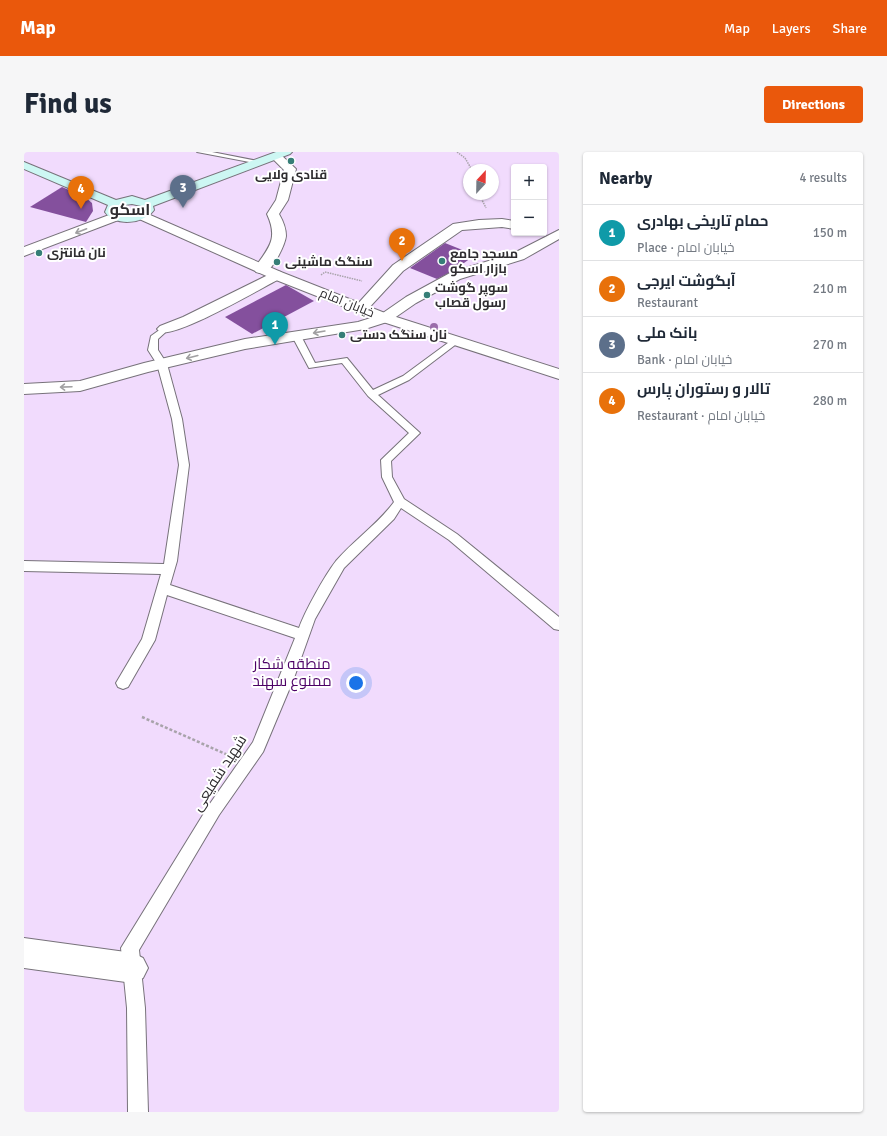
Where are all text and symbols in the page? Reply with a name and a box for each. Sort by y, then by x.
text: Map [20,16,56,40]
text: Map [724,20,750,37]
text: Layers [772,20,811,37]
text: Share [833,20,867,37]
button: Directions [764,86,863,123]
text: Find us [24,87,112,121]
marker: قنادی ولایی [286,156,296,166]
north arrow [463,164,499,200]
map controls [511,164,547,236]
button: + [511,164,547,200]
place label: قنادی ولایی [255,167,327,183]
text: Nearby [599,168,652,189]
text: 4 results [799,170,847,186]
pin: 3 [170,175,196,208]
pin: 4 [68,176,94,209]
district label: اسکو [110,200,150,220]
button: − [511,200,547,236]
text: حمام تاریخی بهادری [637,212,769,230]
text: 1 [608,225,616,241]
text: 150 m [813,225,847,241]
one-way arrow [75,228,87,236]
pin: 2 [389,228,415,261]
text: Place · خیابان امام [637,240,735,256]
place label: نان فانتزی [47,245,106,261]
place label: مسجد جامع بازار اسکو [450,246,518,277]
marker: نان فانتزی [34,248,44,258]
place label: سنگک ماشینی [285,254,373,270]
marker: مسجد جامع بازار اسکو [437,256,447,266]
marker: سنگک ماشینی [272,257,282,267]
text: آبگوشت ایرجی [637,272,736,290]
place label: سوپر گوشت رسول قصاب [435,280,508,311]
text: 2 [608,281,616,297]
text: 210 m [813,281,847,297]
street label: خیابان امام [317,285,377,322]
marker: سوپر گوشت رسول قصاب [422,290,432,300]
text: Restaurant [637,295,698,311]
pin: 1 [262,312,288,345]
text: بانک ملی [637,324,697,342]
place label: نان سنگک دستی [350,327,447,343]
one-way arrow [313,328,326,336]
marker: نان سنگک دستی [337,330,347,340]
text: 3 [608,337,616,353]
text: 270 m [813,337,847,353]
text: Bank · خیابان امام [637,352,732,368]
one-way arrow [186,353,199,361]
text: تالار و رستوران پارس [637,380,770,398]
one-way arrow [60,383,73,391]
text: 4 [608,393,616,409]
text: 280 m [813,393,847,409]
text: Restaurant · خیابان امام [637,408,765,424]
park label: منطقه شکار ممنوع سهند [252,655,332,692]
your location [346,673,366,693]
street label: شهید شفیعی [188,732,251,815]

